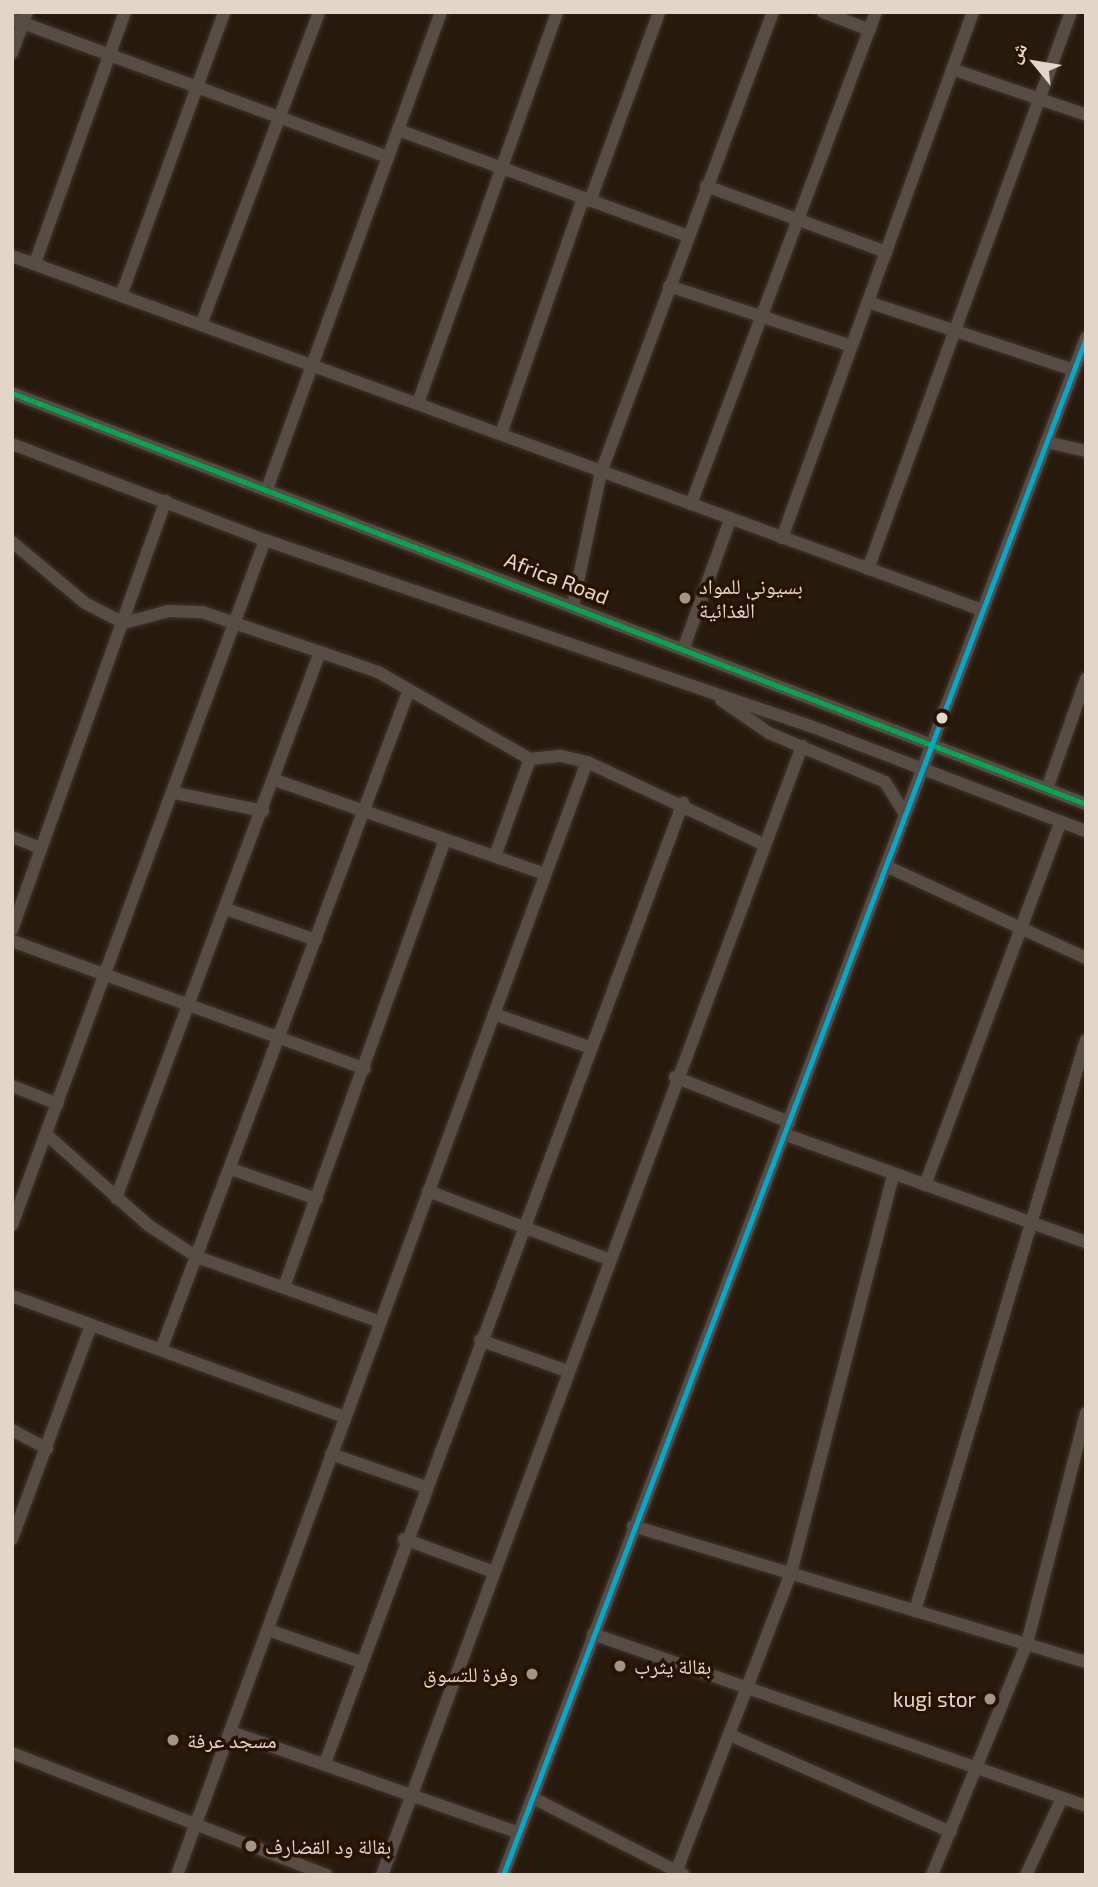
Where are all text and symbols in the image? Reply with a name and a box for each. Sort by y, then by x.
north arrow [1000,28,1070,98]
text: ش [1001,38,1031,67]
street label: Africa Road [501,547,613,609]
place label: بسيوني للمواد الغذائية [699,573,803,623]
marker: بسيوني للمواد الغذائية [677,590,693,606]
unlabelled marker [935,711,949,725]
place label: بقالة يثرب [634,1653,711,1679]
marker: بقالة يثرب [612,1658,628,1674]
place label: وفرة للتسوق [423,1661,518,1687]
marker: وفرة للتسوق [524,1666,540,1682]
place label: kugi stor [893,1686,976,1712]
marker: kugi stor [982,1691,998,1707]
place label: مسجد عرفة [187,1727,277,1753]
marker: مسجد عرفة [165,1732,181,1748]
place label: بقالة ود القضارف [265,1833,391,1859]
marker: بقالة ود القضارف [243,1838,259,1854]

